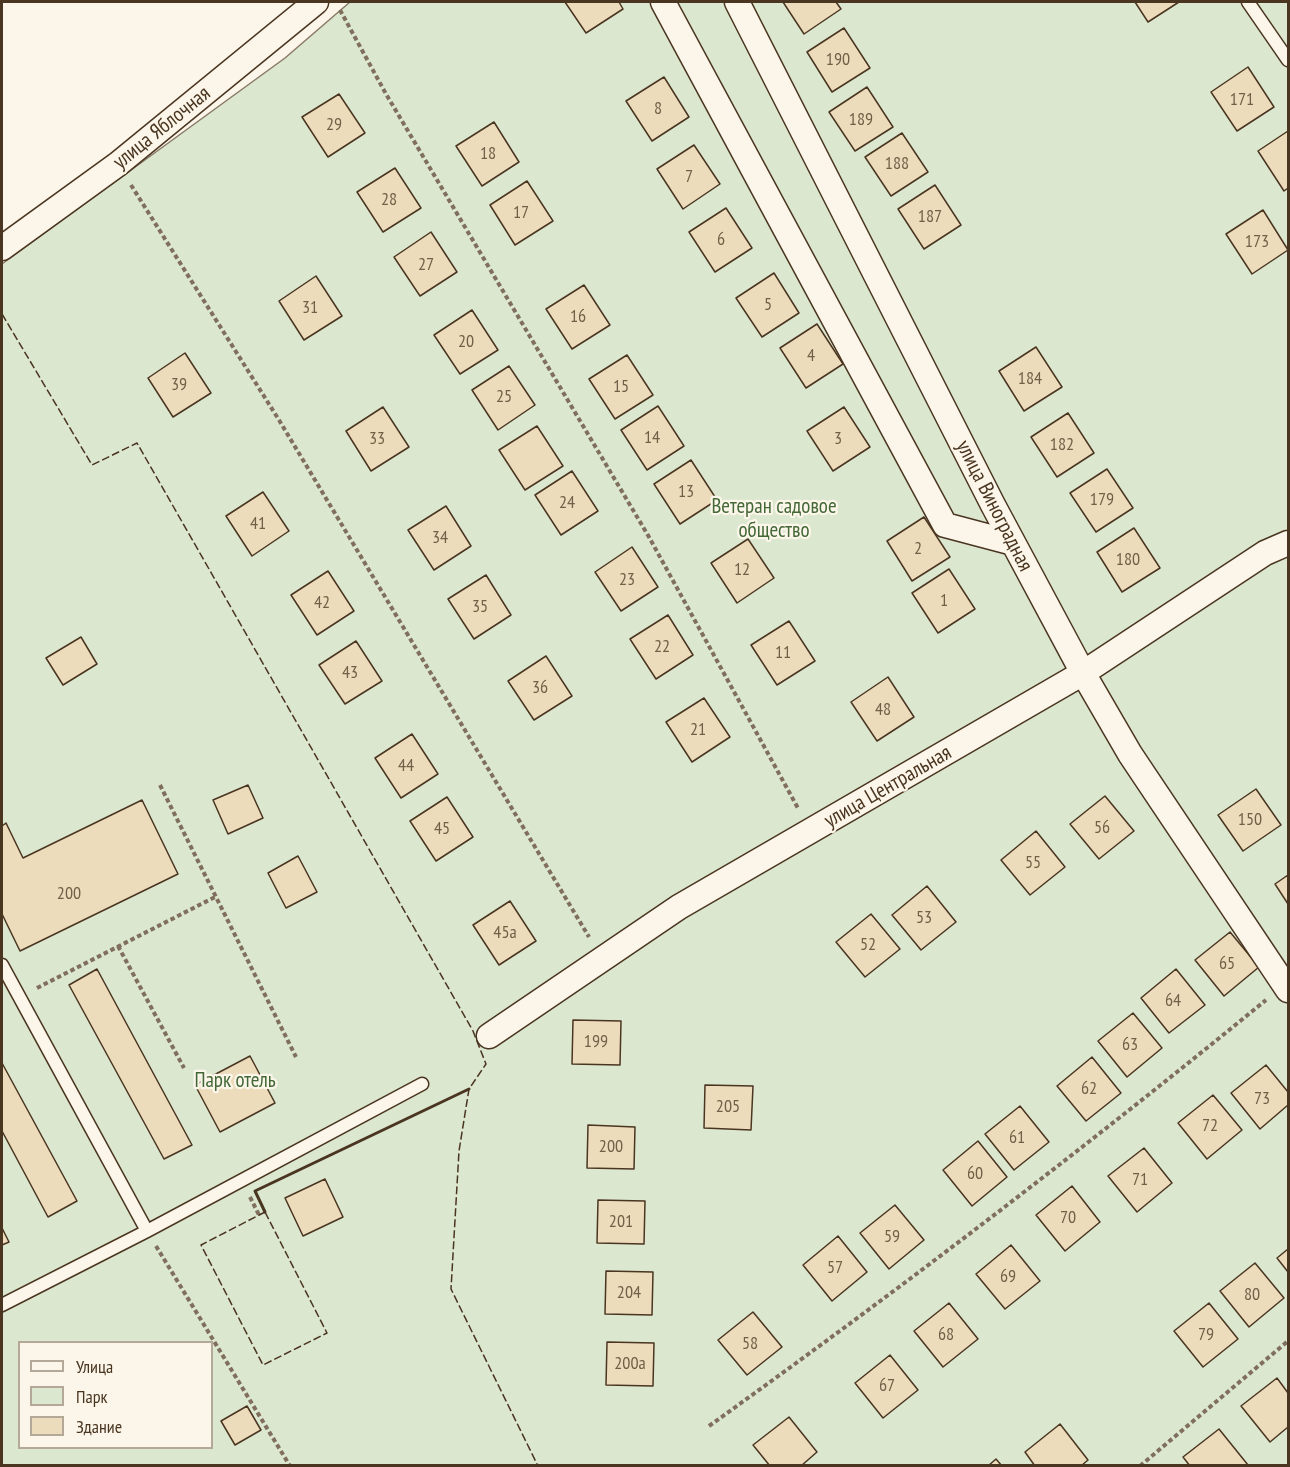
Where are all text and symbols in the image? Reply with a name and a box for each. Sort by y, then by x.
house number: 190 [826,49,850,71]
street label: улица Яблочная [108,81,216,175]
house number: 171 [1230,89,1254,111]
house number: 8 [654,98,662,120]
house number: 189 [849,109,873,131]
house number: 29 [326,114,342,136]
house number: 18 [480,143,496,165]
house number: 188 [885,153,909,175]
house number: 7 [685,166,693,188]
house number: 28 [381,189,397,211]
house number: 17 [513,202,529,224]
house number: 187 [918,206,942,228]
house number: 6 [717,229,725,251]
house number: 173 [1245,231,1269,253]
house number: 27 [418,254,434,276]
house number: 5 [764,294,772,316]
house number: 31 [302,297,318,319]
house number: 16 [570,306,586,328]
house number: 20 [458,331,474,353]
house number: 4 [807,345,815,367]
house number: 184 [1018,368,1042,390]
house number: 39 [171,374,187,396]
house number: 15 [613,376,629,398]
house number: 25 [496,386,512,408]
house number: 14 [644,427,660,449]
house number: 33 [369,428,385,450]
house number: 3 [834,428,842,450]
house number: 182 [1050,434,1074,456]
street label: улица Виноградная [950,436,1038,576]
house number: 13 [678,481,694,503]
house number: 179 [1090,489,1114,511]
house number: 24 [559,492,575,514]
park label: Ветеран садовое общество [711,494,837,544]
house number: 41 [250,513,266,535]
house number: 34 [432,527,448,549]
house number: 2 [914,538,922,560]
house number: 180 [1116,549,1140,571]
house number: 12 [734,559,750,581]
house number: 23 [619,569,635,591]
house number: 1 [940,590,948,612]
house number: 42 [314,592,330,614]
house number: 35 [472,596,488,618]
house number: 22 [654,636,670,658]
house number: 11 [775,642,791,664]
house number: 43 [342,662,358,684]
house number: 36 [532,677,548,699]
house number: 48 [875,699,891,721]
house number: 21 [690,719,706,741]
street label: улица Центральная [820,740,956,834]
house number: 44 [398,755,414,777]
house number: 150 [1238,809,1262,831]
house number: 56 [1094,817,1110,839]
house number: 45 [434,818,450,840]
house number: 55 [1025,852,1041,874]
house number: 200 [57,883,81,905]
house number: 53 [916,907,932,929]
house number: 45а [493,922,517,944]
house number: 52 [860,934,876,956]
house number: 65 [1219,953,1235,975]
house number: 64 [1165,990,1181,1012]
house number: 199 [584,1031,608,1053]
house number: 63 [1122,1034,1138,1056]
park label: Парк отель [194,1068,276,1094]
house number: 62 [1081,1078,1097,1100]
house number: 73 [1254,1088,1270,1110]
house number: 205 [716,1096,740,1118]
house number: 72 [1202,1115,1218,1137]
house number: 61 [1009,1127,1025,1149]
house number: 200 [599,1136,623,1158]
house number: 60 [967,1163,983,1185]
house number: 71 [1132,1169,1148,1191]
house number: 70 [1060,1207,1076,1229]
house number: 201 [609,1211,633,1233]
house number: 59 [884,1226,900,1248]
house number: 57 [827,1257,843,1279]
house number: 69 [1000,1266,1016,1288]
house number: 204 [617,1282,641,1304]
house number: 80 [1244,1284,1260,1306]
house number: 68 [938,1324,954,1346]
house number: 79 [1198,1324,1214,1346]
house number: 58 [742,1333,758,1355]
legend [18,1341,213,1449]
house number: 200а [614,1353,646,1375]
text: Улица [76,1355,113,1378]
house number: 67 [879,1375,895,1397]
text: Парк [76,1385,107,1408]
text: Здание [76,1415,122,1438]

